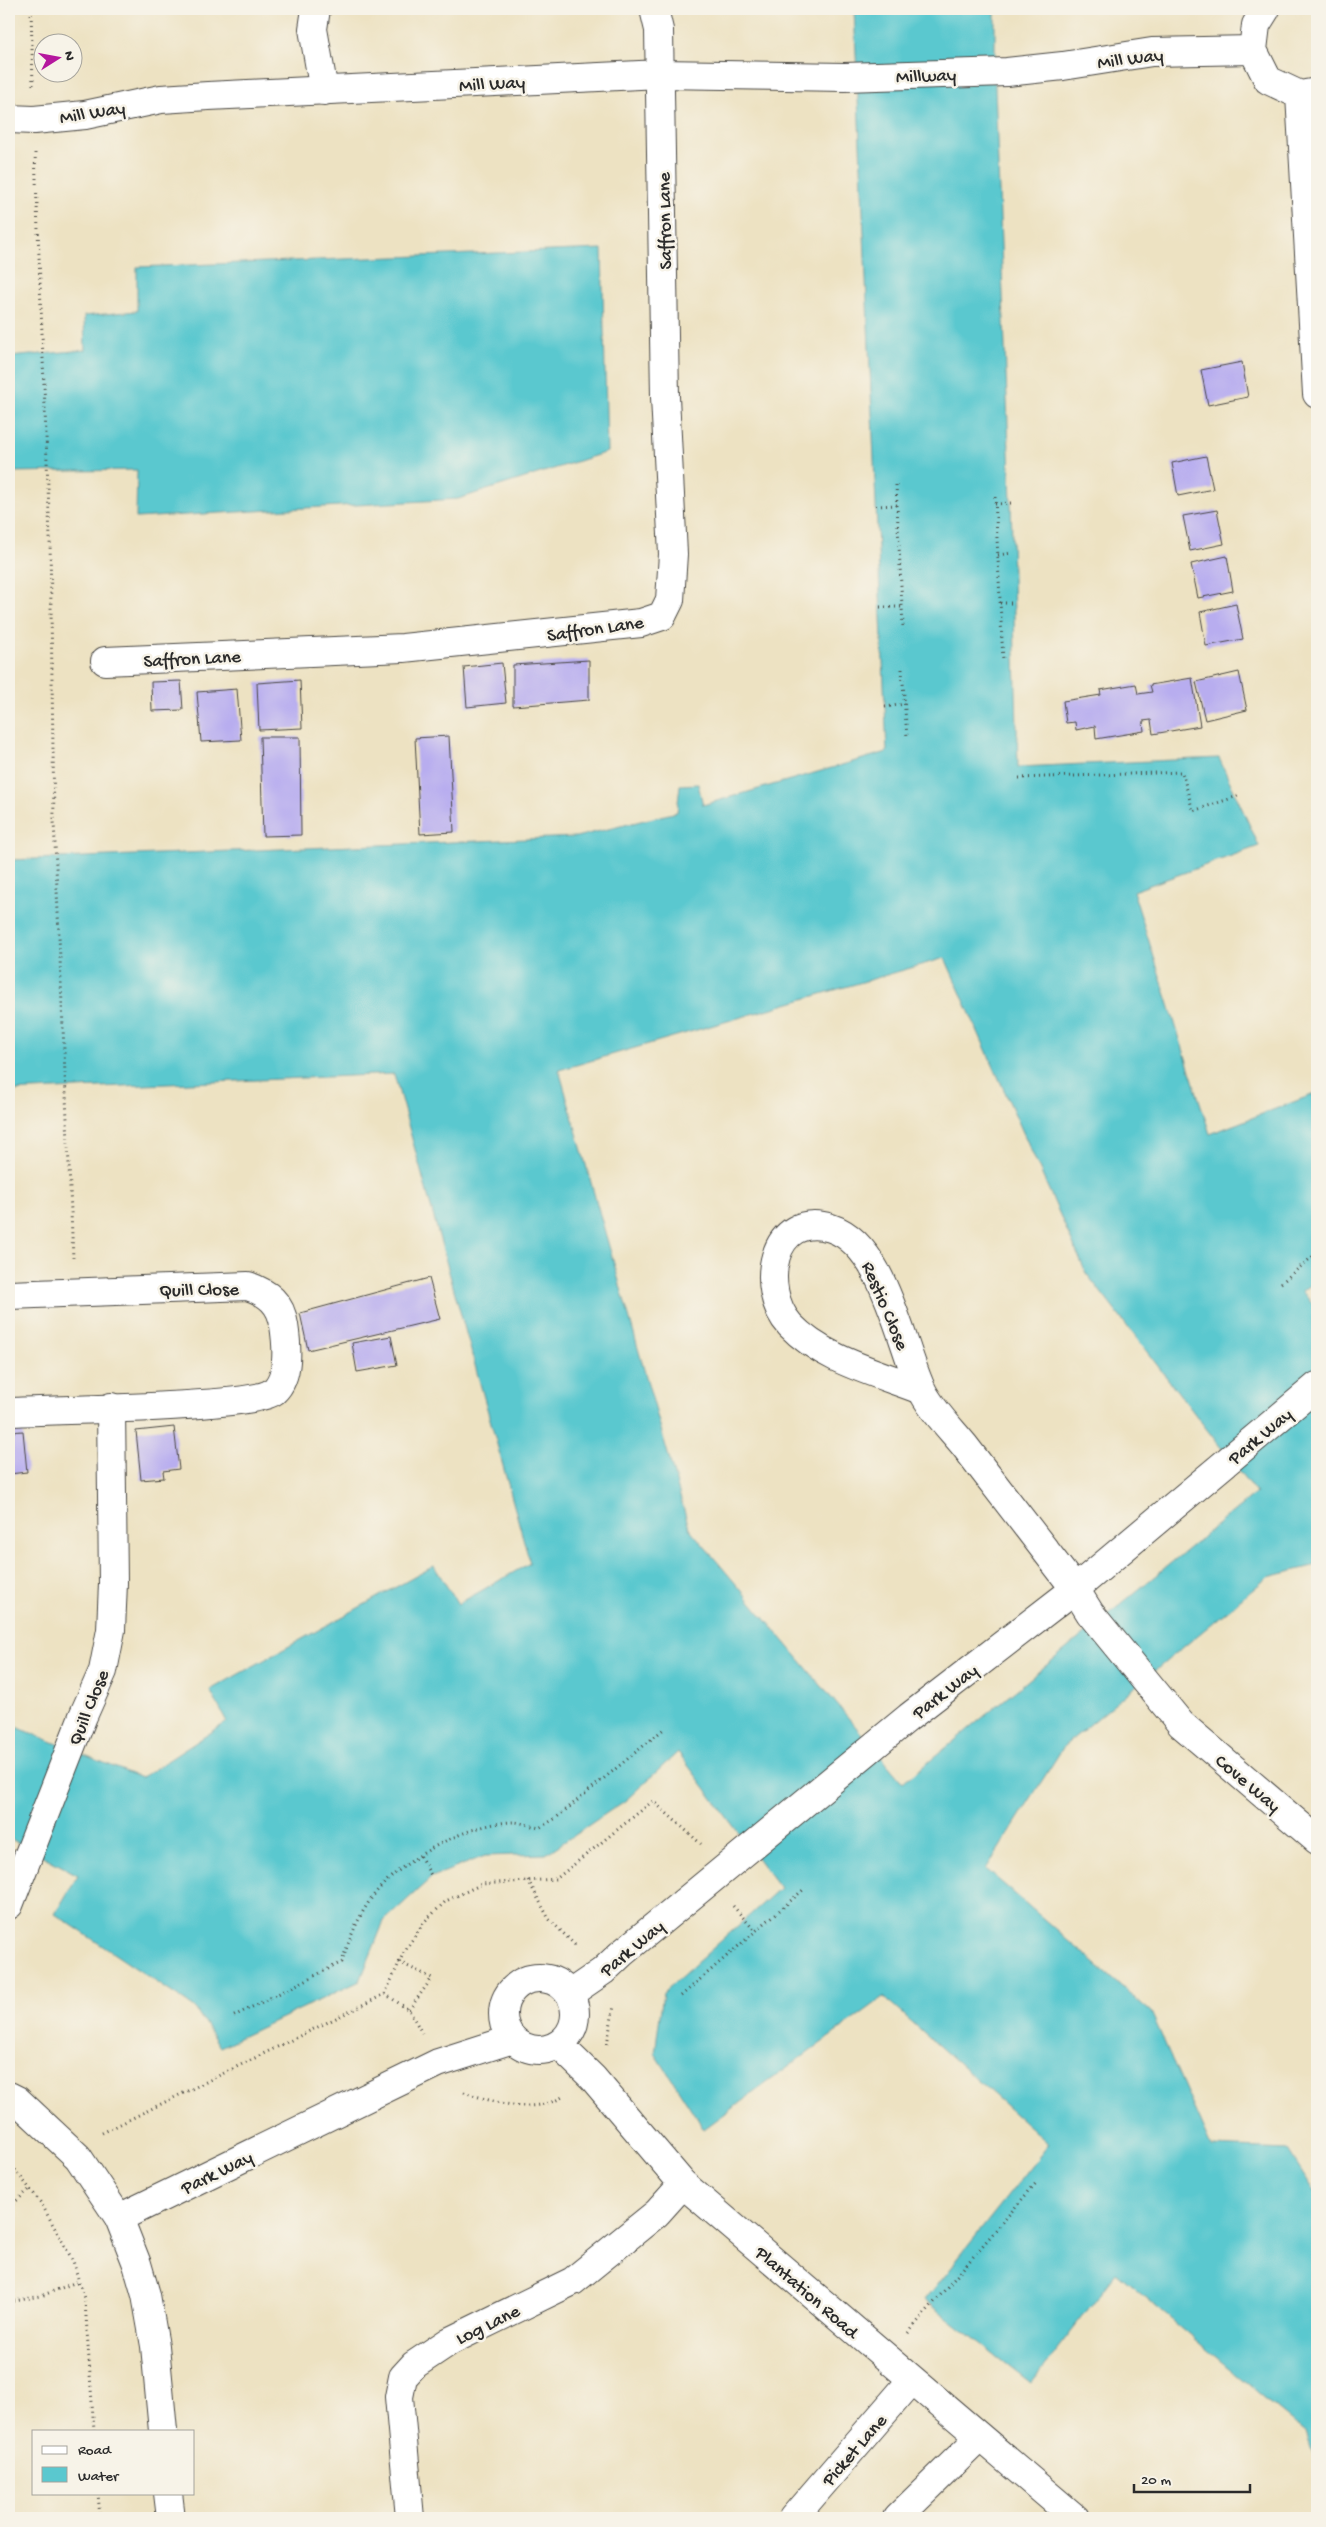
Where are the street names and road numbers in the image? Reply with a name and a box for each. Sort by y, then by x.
street label: Mill Way [1096,45,1165,76]
street label: Millway [896,65,957,90]
street label: Mill Way [459,72,526,99]
street label: Mill Way [58,98,128,131]
street label: Saffron Lane [654,172,679,270]
street label: Saffron Lane [546,612,646,649]
street label: Saffron Lane [143,646,242,675]
street label: Restio Close [855,1259,913,1354]
street label: Quill Close [159,1279,239,1304]
street label: Park Way [1224,1404,1299,1472]
street label: Park Way [908,1660,984,1726]
street label: Quill Close [65,1667,116,1750]
street label: Cove Way [1209,1751,1285,1819]
street label: Park Way [596,1916,671,1984]
street label: Park Way [177,2147,258,2202]
street label: Plantation Road [749,2242,863,2346]
street label: Log Lane [453,2301,525,2351]
street label: Picket Lane [817,2410,893,2493]

